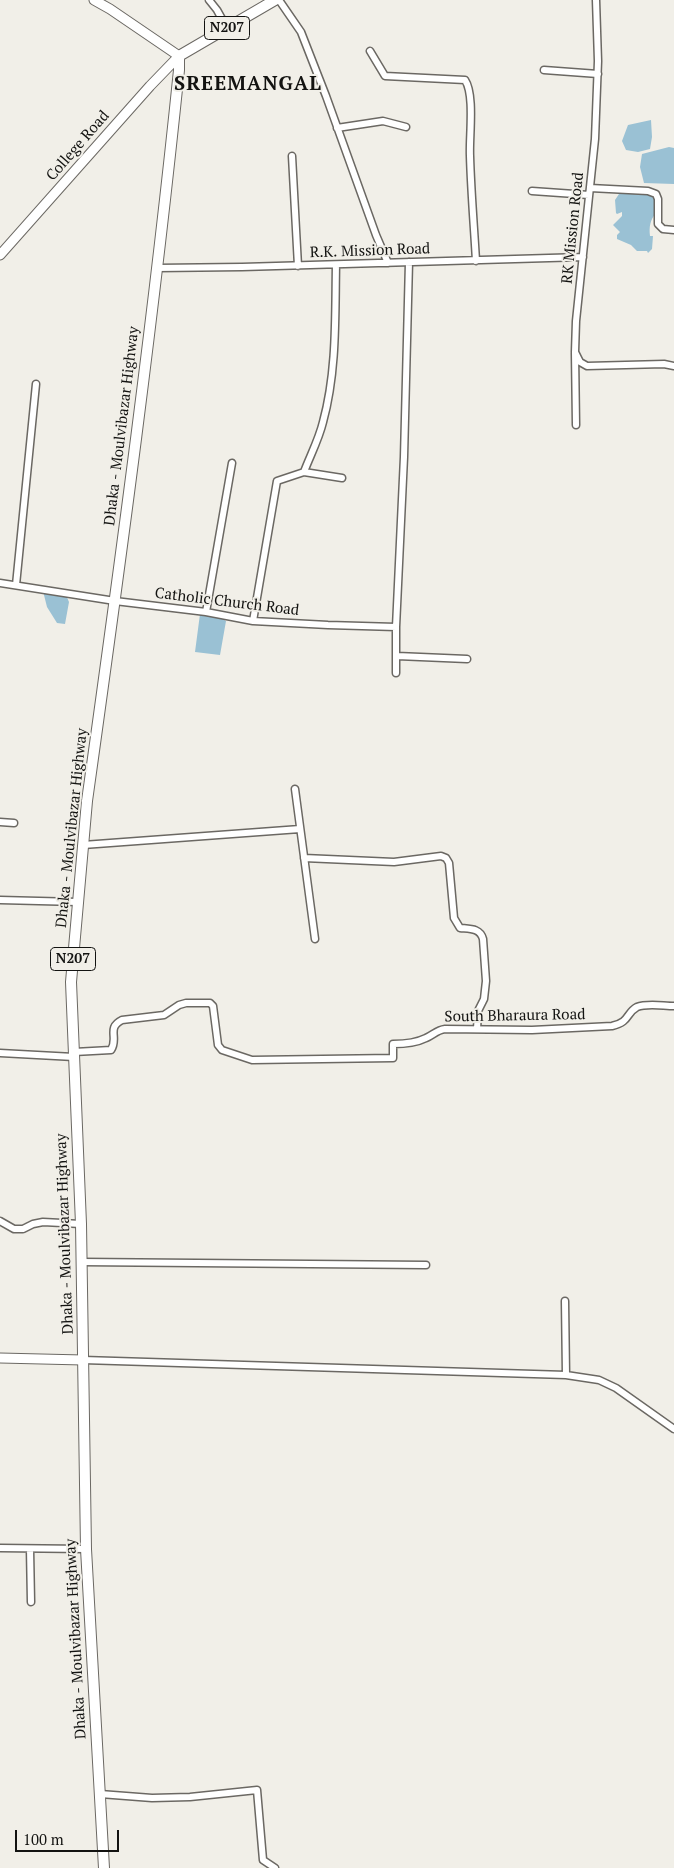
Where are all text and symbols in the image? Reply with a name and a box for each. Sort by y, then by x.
road number: N207 [204,16,250,40]
district label: SREEMANGAL [173,72,323,96]
street label: College Road [43,107,113,185]
street label: RK Mission Road [558,171,588,285]
street label: R.K. Mission Road [309,240,431,262]
street label: Dhaka - Moulvibazar Highway [101,325,143,527]
street label: Catholic Church Road [154,584,300,620]
street label: Dhaka - Moulvibazar Highway [53,727,91,929]
road number: N207 [50,948,96,971]
street label: South Bharaura Road [444,1006,586,1026]
street label: Dhaka - Moulvibazar Highway [53,1133,77,1335]
street label: Dhaka - Moulvibazar Highway [62,1538,90,1740]
scale bar [18,1820,121,1852]
text: 100 m [23,1829,64,1849]

